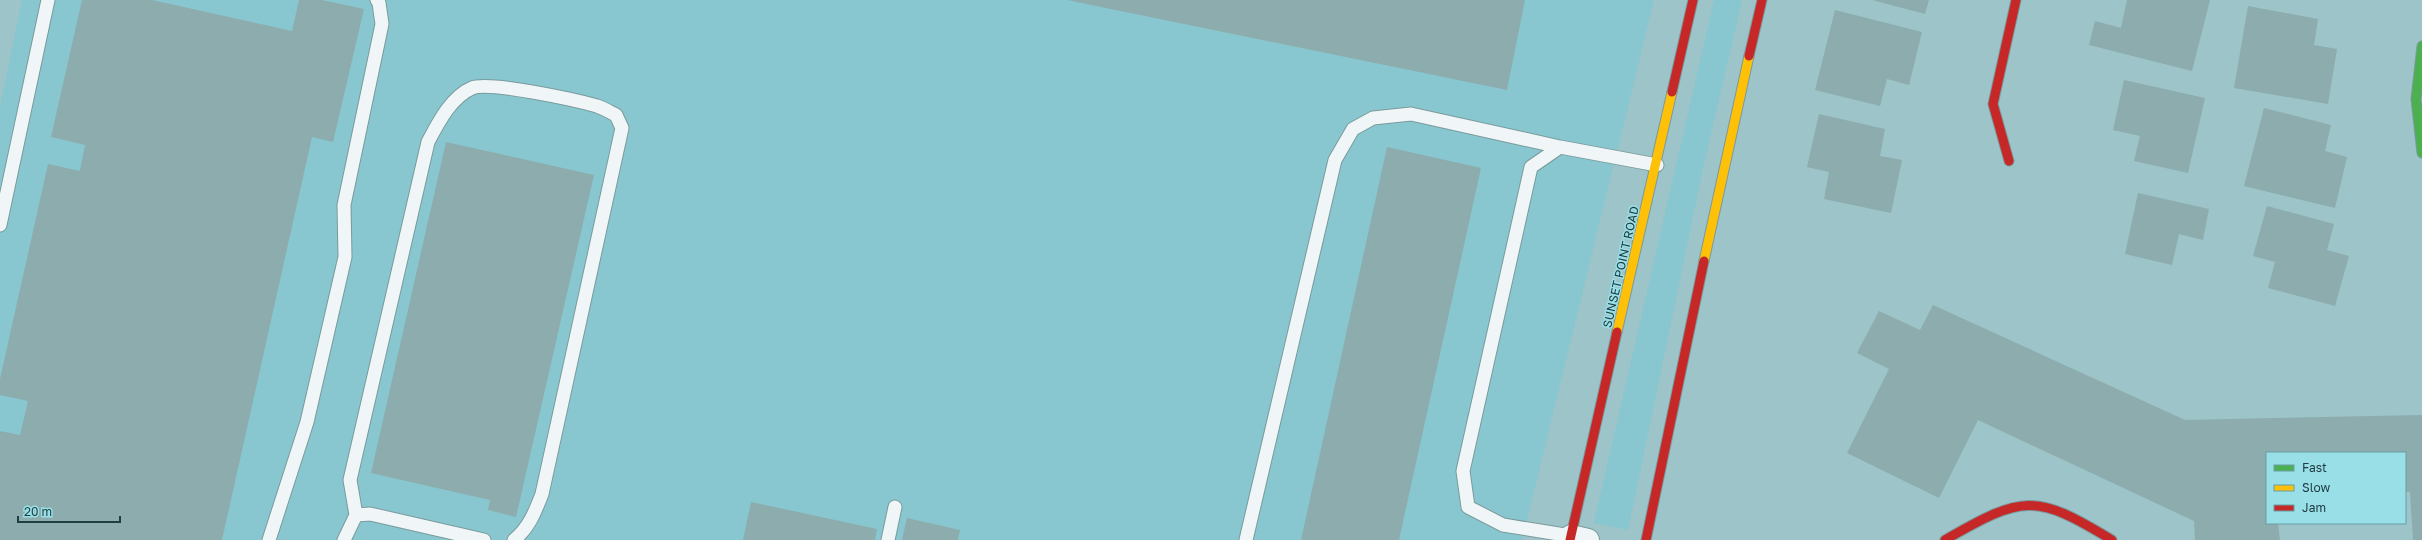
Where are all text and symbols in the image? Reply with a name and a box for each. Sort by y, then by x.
street label: SUNSET POINT ROAD [1599,205,1642,329]
legend [2266,452,2406,524]
text: Fast [2302,460,2327,475]
text: Slow [2302,480,2330,495]
scale bar [18,498,120,524]
text: Jam [2302,500,2326,515]
text: 20 m [24,504,52,519]

